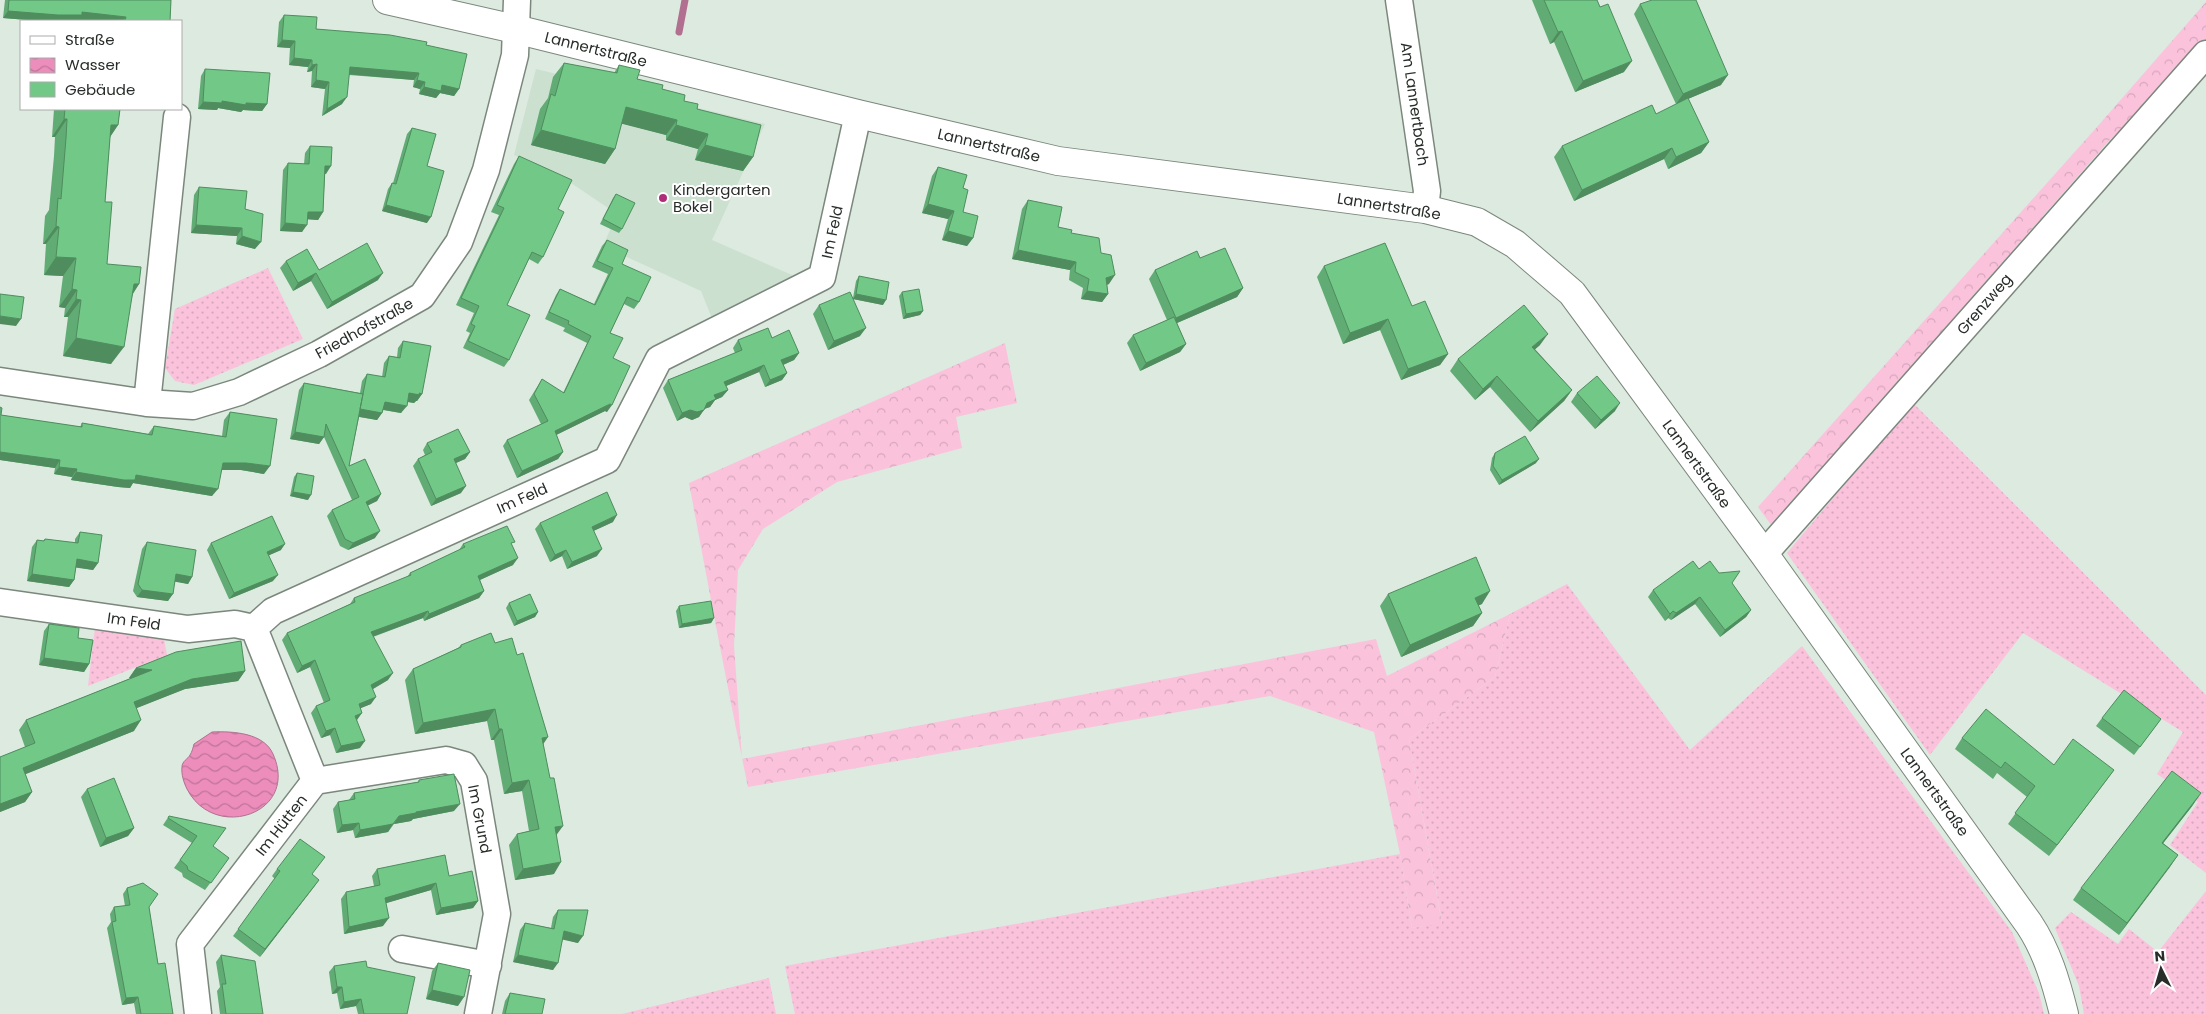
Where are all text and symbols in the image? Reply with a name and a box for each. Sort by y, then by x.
legend [20,20,182,110]
street label: Lannertstraße [543,26,649,72]
text: Straße [65,29,115,50]
street label: Am Lannertbach [1396,41,1434,167]
text: Wasser [65,54,121,75]
text: Gebäude [65,79,135,100]
street label: Lannertstraße [936,123,1042,167]
place label: Kindergarten Bokel [673,179,771,217]
street label: Lannertstraße [1336,187,1442,225]
marker: Kindergarten Bokel [657,192,669,204]
street label: Im Feld [816,203,848,261]
street label: Grenzweg [1952,269,2016,339]
street label: Friedhofstraße [311,292,417,364]
street label: Lannertstraße [1658,415,1736,513]
street label: Im Feld [493,477,551,519]
street label: Im Feld [106,607,162,635]
street label: Lannertstraße [1896,743,1974,841]
street label: Im Grund [463,783,497,855]
street label: Im Hütten [250,790,312,860]
north arrow [2136,944,2186,994]
text: N [2154,946,2166,966]

